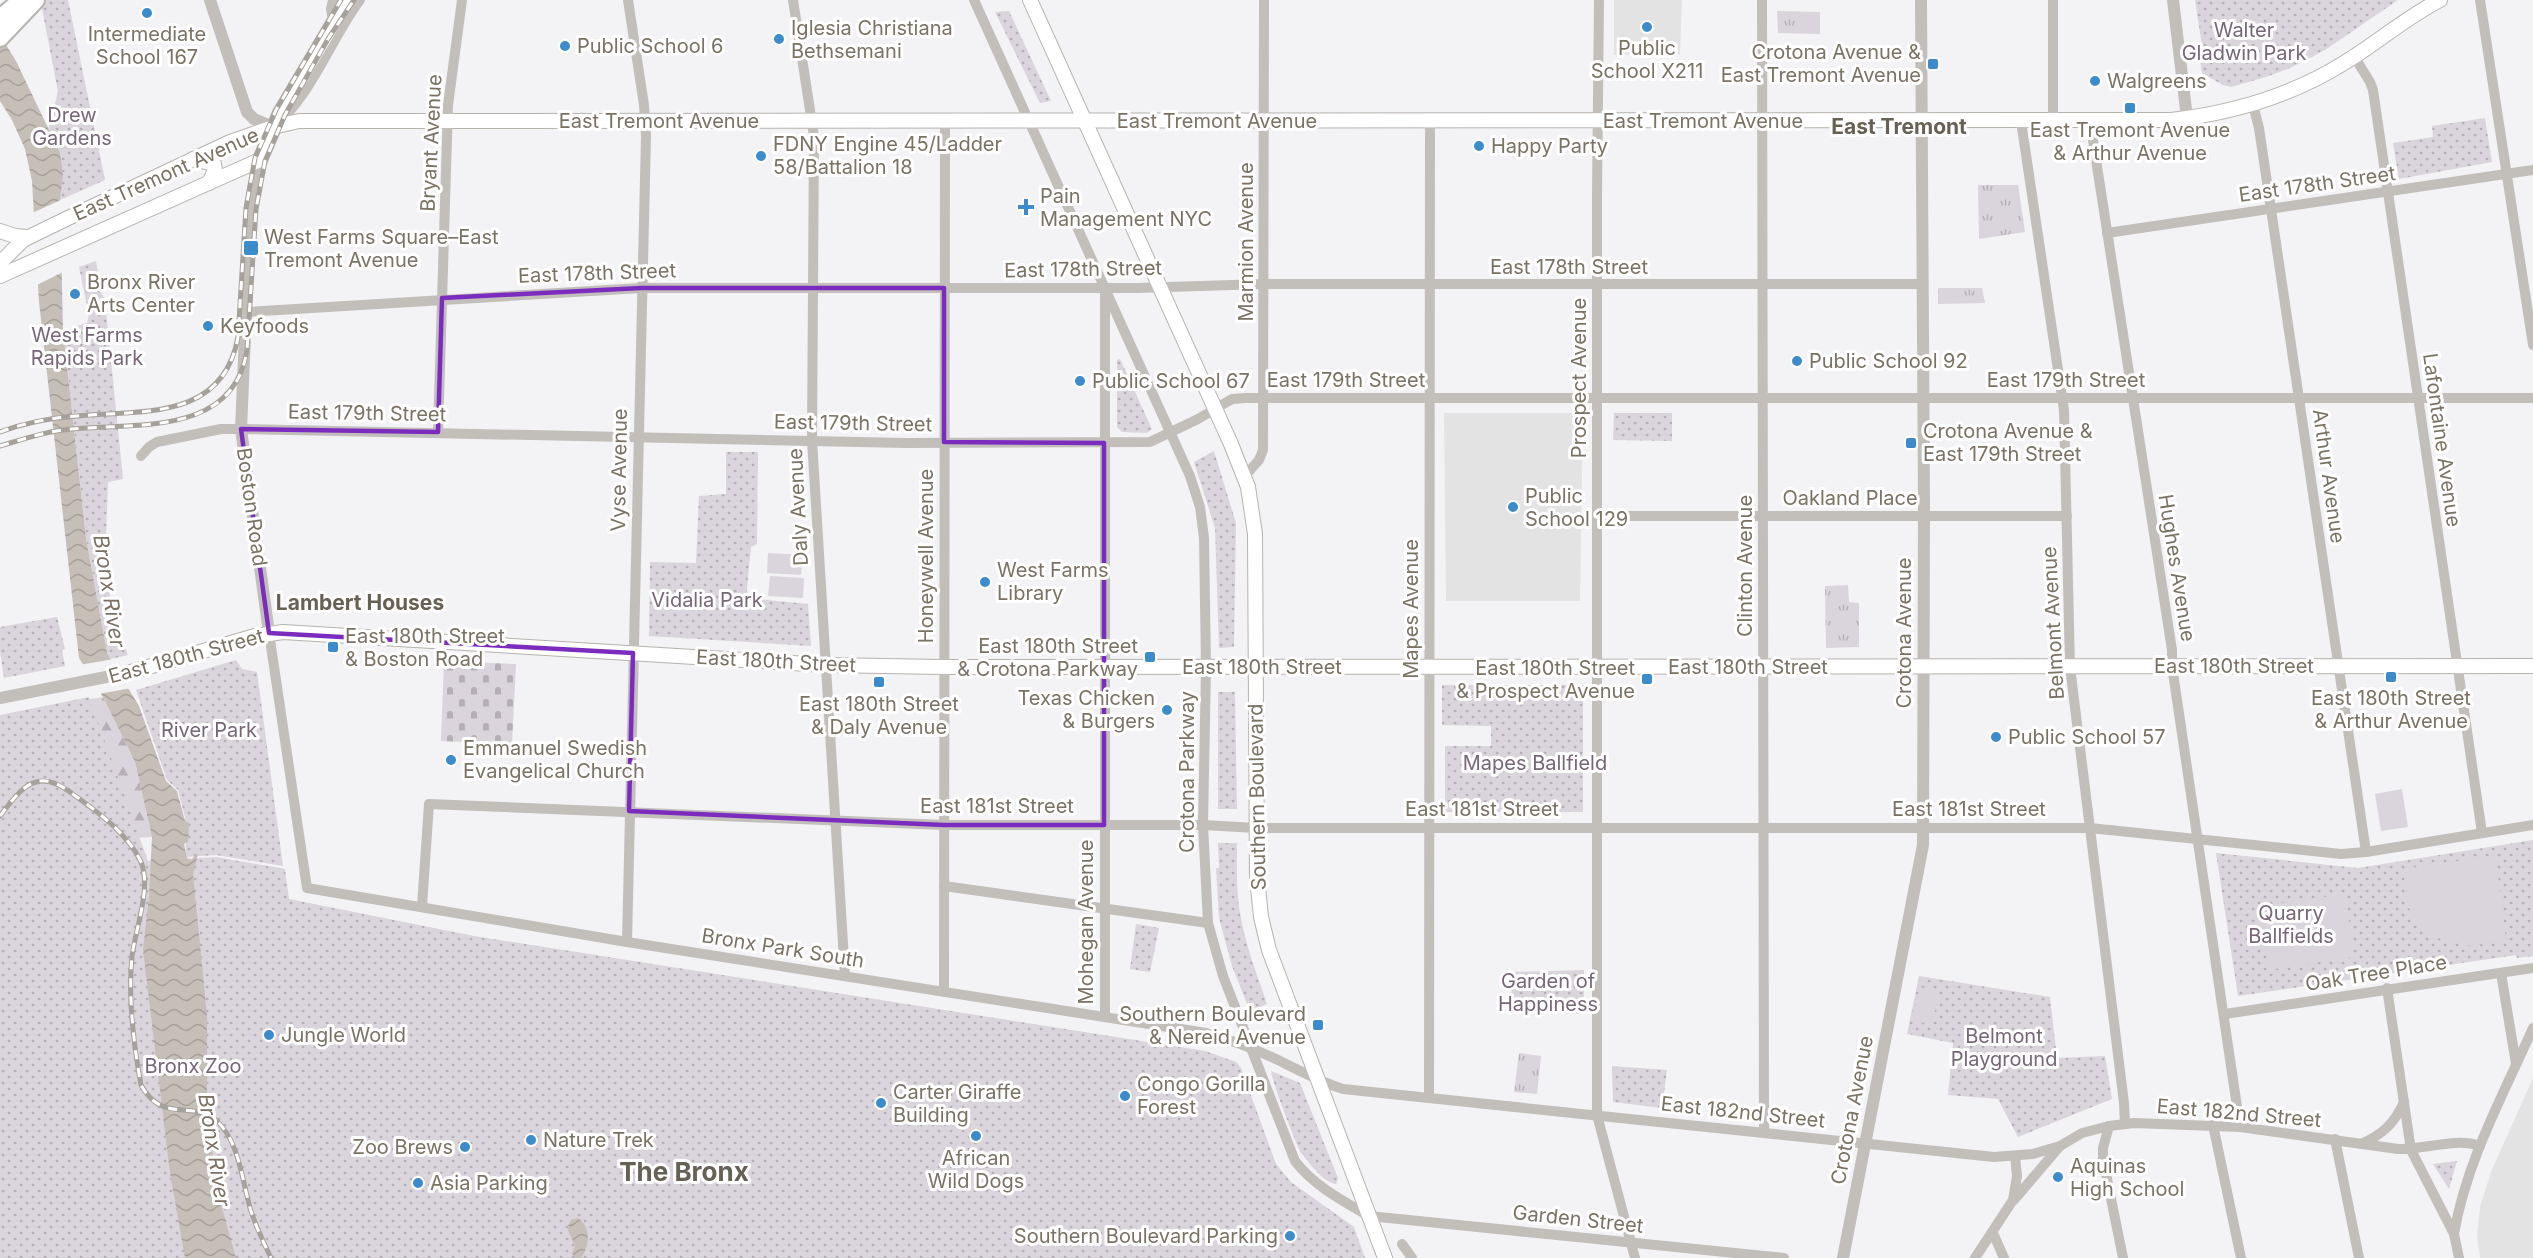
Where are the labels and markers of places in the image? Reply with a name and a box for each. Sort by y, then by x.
marker: Intermediate School 167 [140,6,154,20]
place label: Iglesia Christiana Bethsemani [791,16,953,63]
marker: Public School X211 [1640,20,1654,34]
place label: Intermediate School 167 [88,22,206,69]
marker: Iglesia Christiana Bethsemani [772,32,786,46]
place label: Public School 6 [577,34,724,58]
place label: Public School X211 [1591,36,1703,83]
marker: Public School 6 [558,39,572,53]
place label: Crotona Avenue & East Tremont Avenue [1721,40,1921,87]
marker: Crotona Avenue & East Tremont Avenue [1926,57,1940,71]
place label: Walgreens [2107,69,2207,93]
marker: Walgreens [2088,74,2102,88]
marker: East Tremont Avenue & Arthur Avenue [2123,101,2137,115]
place label: East Tremont Avenue & Arthur Avenue [2030,118,2230,165]
place label: FDNY Engine 45/Ladder 58/Battalion 18 [773,132,1003,179]
place label: Happy Party [1491,134,1608,158]
marker: Happy Party [1472,139,1486,153]
marker: FDNY Engine 45/Ladder 58/Battalion 18 [754,149,768,163]
place label: Pain Management NYC [1040,184,1212,231]
marker: Pain Management NYC [1017,198,1035,216]
place label: West Farms Square–East Tremont Avenue [264,225,499,272]
marker: West Farms Square–East Tremont Avenue [242,239,260,257]
place label: Bronx River Arts Center [87,270,196,317]
marker: Bronx River Arts Center [68,287,82,301]
place label: Keyfoods [220,314,309,338]
marker: Keyfoods [201,319,215,333]
place label: Public School 92 [1809,349,1968,373]
marker: Public School 92 [1790,354,1804,368]
place label: Public School 67 [1092,369,1250,393]
marker: Public School 67 [1073,374,1087,388]
place label: Crotona Avenue & East 179th Street [1923,419,2093,466]
marker: Crotona Avenue & East 179th Street [1904,436,1918,450]
place label: Public School 129 [1525,484,1628,531]
marker: Public School 129 [1506,500,1520,514]
place label: West Farms Library [997,558,1109,605]
marker: West Farms Library [978,575,992,589]
place label: East 180th Street & Boston Road [345,624,505,671]
place label: East 180th Street & Crotona Parkway [957,634,1138,681]
marker: East 180th Street & Boston Road [326,640,340,654]
marker: East 180th Street & Crotona Parkway [1143,650,1157,664]
place label: East 180th Street & Prospect Avenue [1456,656,1635,703]
marker: East 180th Street & Arthur Avenue [2384,670,2398,684]
marker: East 180th Street & Prospect Avenue [1640,672,1654,686]
marker: East 180th Street & Daly Avenue [872,675,886,689]
place label: Texas Chicken & Burgers [1017,686,1155,733]
place label: East 180th Street & Arthur Avenue [2311,686,2471,733]
place label: East 180th Street & Daly Avenue [799,692,959,739]
marker: Texas Chicken & Burgers [1160,703,1174,717]
place label: Public School 57 [2008,725,2166,749]
marker: Public School 57 [1989,730,2003,744]
place label: Emmanuel Swedish Evangelical Church [463,736,647,783]
marker: Emmanuel Swedish Evangelical Church [444,753,458,767]
place label: Southern Boulevard & Nereid Avenue [1119,1002,1306,1049]
marker: Southern Boulevard & Nereid Avenue [1311,1018,1325,1032]
place label: Jungle World [281,1023,406,1047]
marker: Jungle World [262,1028,276,1042]
place label: Congo Gorilla Forest [1137,1072,1266,1119]
place label: Carter Giraffe Building [893,1080,1021,1127]
marker: Congo Gorilla Forest [1118,1089,1132,1103]
marker: Carter Giraffe Building [874,1096,888,1110]
place label: Nature Trek [543,1128,654,1152]
marker: African Wild Dogs [969,1129,983,1143]
marker: Nature Trek [524,1133,538,1147]
place label: Zoo Brews [352,1135,453,1159]
marker: Zoo Brews [458,1140,472,1154]
place label: African Wild Dogs [928,1146,1024,1193]
place label: Aquinas High School [2070,1154,2184,1201]
marker: Aquinas High School [2051,1170,2065,1184]
place label: Asia Parking [430,1171,548,1195]
marker: Asia Parking [411,1176,425,1190]
place label: Southern Boulevard Parking [1014,1224,1278,1248]
marker: Southern Boulevard Parking [1283,1229,1297,1243]

